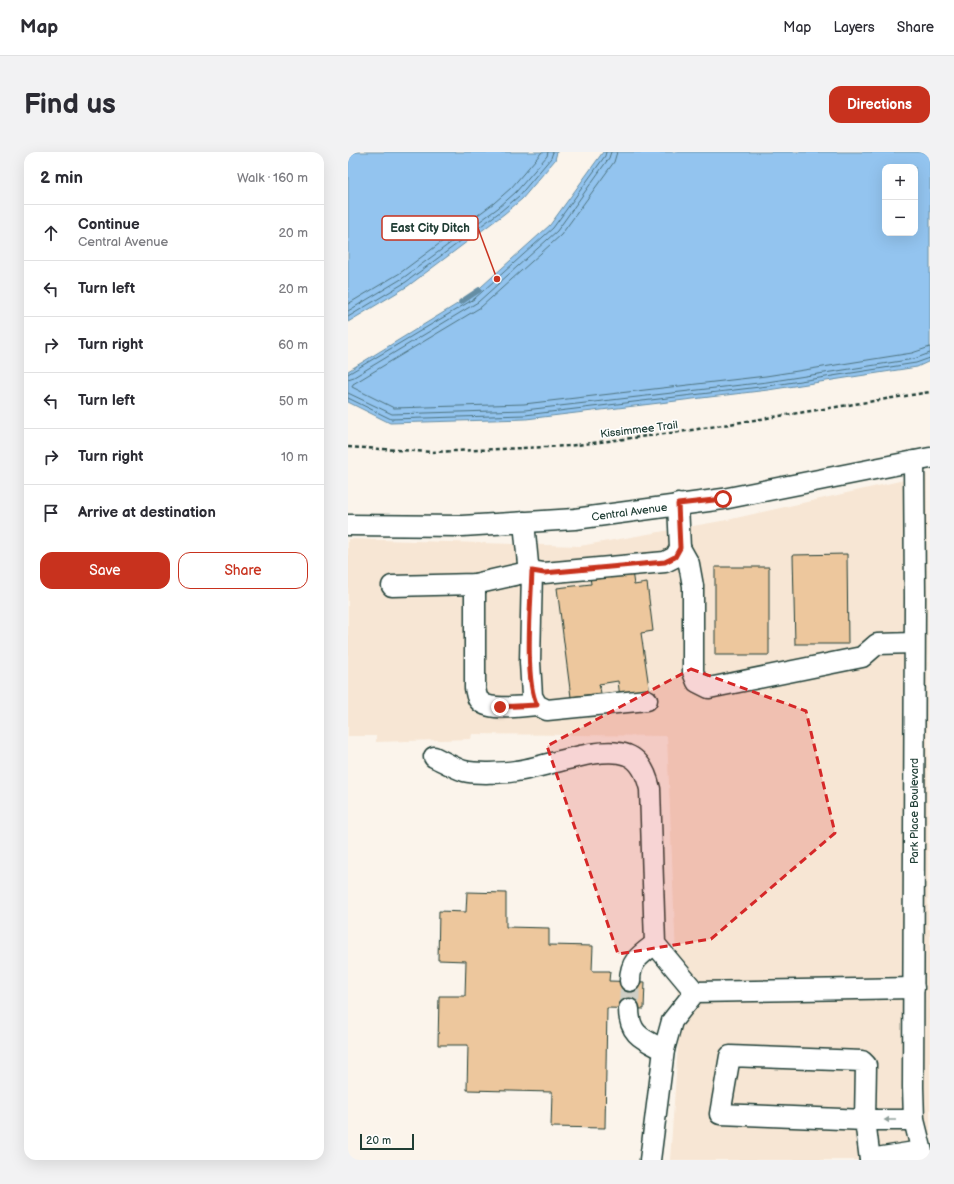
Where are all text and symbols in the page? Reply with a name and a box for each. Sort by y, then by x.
text: Map [20,16,58,39]
text: Map [783,19,811,36]
text: Layers [833,19,875,36]
text: Share [897,19,934,36]
button: Directions [829,86,930,123]
text: Find us [24,88,116,121]
map controls [882,164,918,236]
button: + [882,164,918,200]
text: 2 min [40,168,83,188]
text: Walk · 160 m [237,170,308,186]
button: − [882,200,918,236]
text: Continue [78,215,140,234]
callout: East City Ditch [382,216,478,240]
text: East City Ditch [390,221,470,236]
icon: ahead [40,222,62,244]
text: 20 m [278,225,308,241]
text: Central Avenue [78,234,168,250]
icon: left [40,278,62,300]
text: Turn left [78,279,135,298]
text: 20 m [278,281,308,297]
icon: right [40,334,62,356]
text: Turn right [78,335,143,354]
text: 60 m [278,337,308,353]
icon: left [40,390,62,412]
text: Turn left [78,391,135,410]
text: 50 m [279,393,308,409]
street label: Kissimmee Trail [600,418,679,441]
icon: right [40,446,62,468]
text: Turn right [78,447,143,466]
text: 10 m [281,449,308,465]
route start [714,490,732,508]
street label: Central Avenue [591,501,669,524]
icon: arrive [40,502,62,524]
text: Arrive at destination [78,503,216,522]
button: Save [40,552,170,589]
button: Share [178,552,308,589]
route end [491,698,509,716]
street label: Park Place Boulevard [908,758,921,864]
one-way arrow [883,1117,896,1123]
scale bar [360,1132,414,1151]
text: 20 m [366,1134,391,1147]

